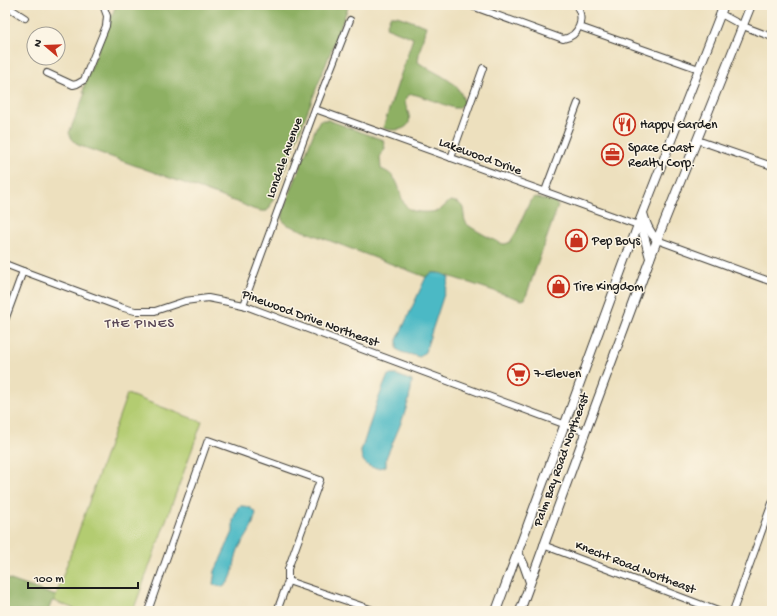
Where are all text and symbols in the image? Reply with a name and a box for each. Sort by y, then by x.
north arrow [26,26,66,66]
text: N [32,38,45,49]
restaurant icon: Happy Garden [611,112,637,138]
street label: Londale Avenue [264,116,307,200]
place label: Happy Garden [640,118,718,133]
street label: Lakewood Drive [437,135,524,179]
place label: Space Coast Realty Corp. [628,141,695,171]
office icon: Space Coast Realty Corp. [600,142,626,168]
shop icon: Pep Boys [564,228,590,254]
place label: Pep Boys [591,234,641,249]
shop icon: Tire Kingdom [546,274,572,300]
place label: Tire Kingdom [573,280,643,295]
street label: Pinewood Drive Northeast [239,287,382,351]
district label: THE PINES [104,316,175,333]
supermarket icon: 7-Eleven [506,361,532,387]
place label: 7-Eleven [533,367,582,382]
street label: Palm Bay Road Northeast [531,390,594,530]
street label: Knecht Road Northeast [573,538,699,598]
scale bar [28,564,138,590]
text: 100 m [33,573,64,587]

